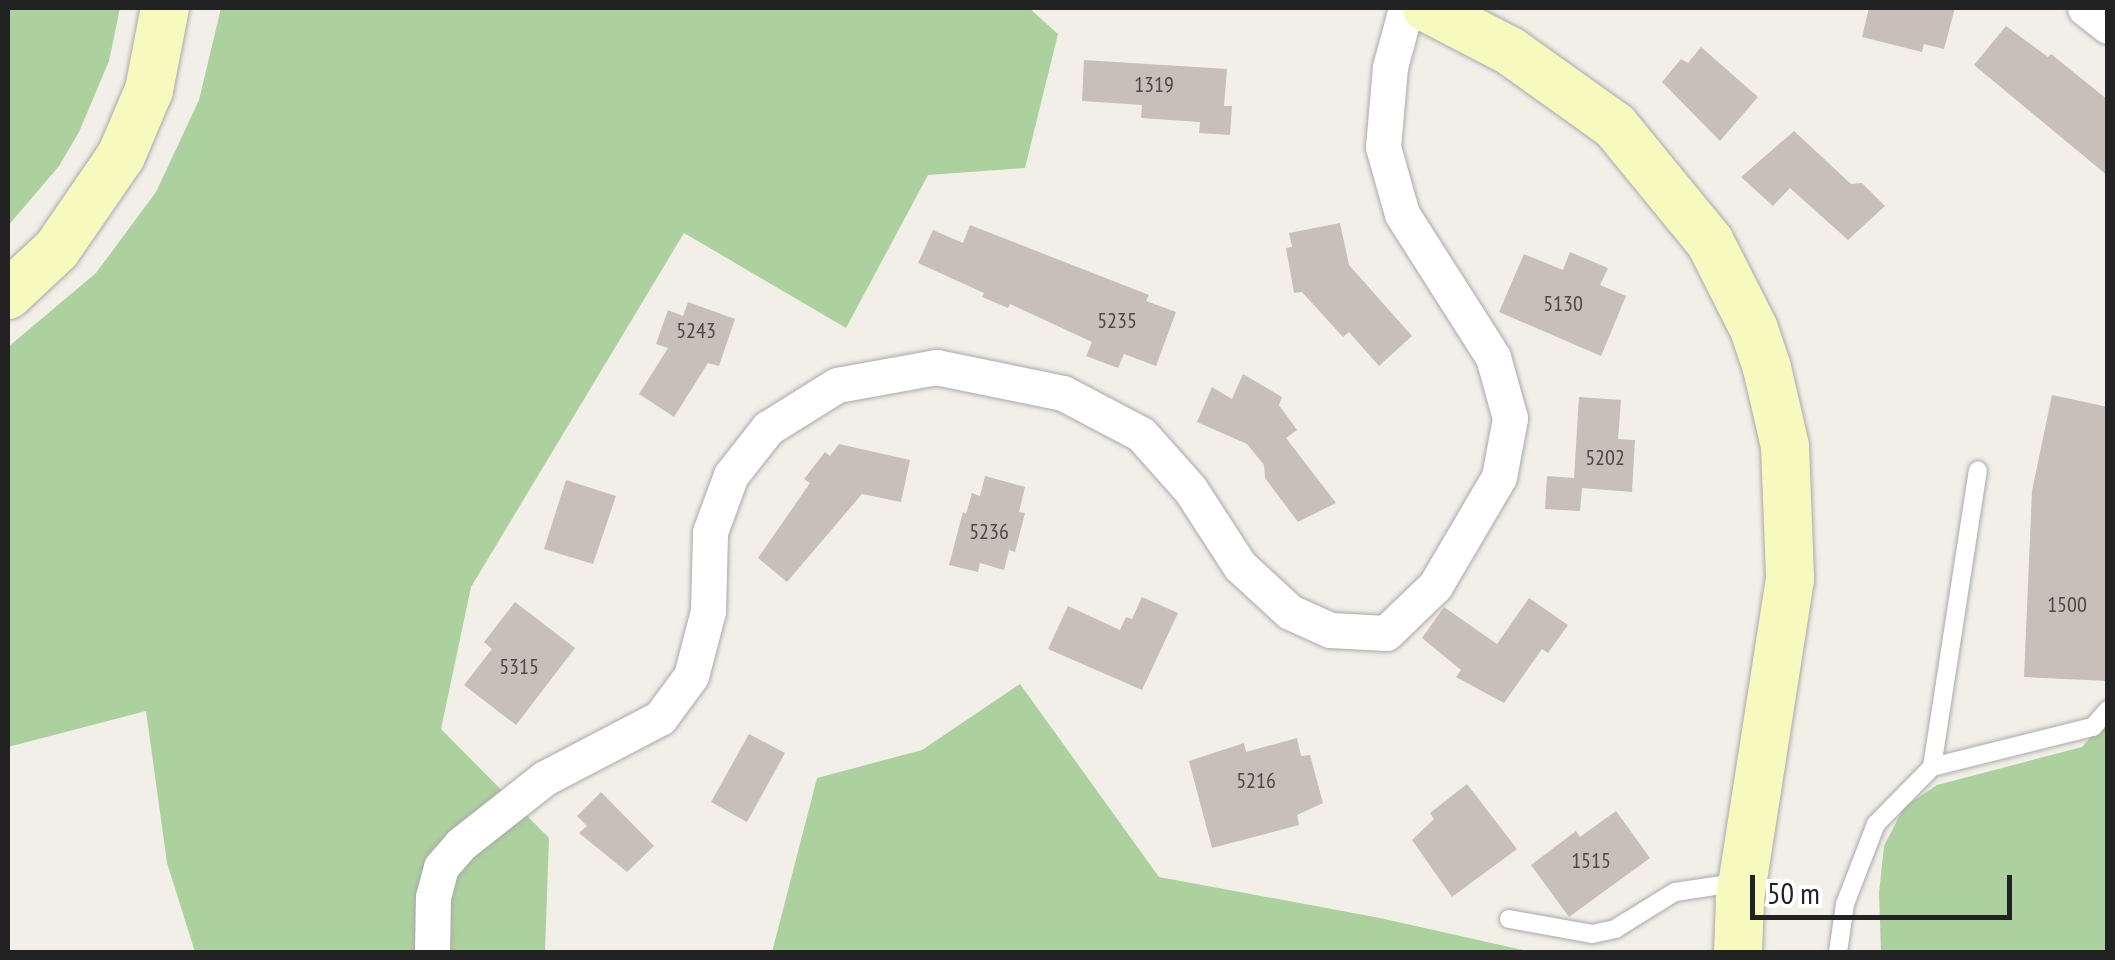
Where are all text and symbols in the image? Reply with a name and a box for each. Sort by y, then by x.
house number: 1319 [1134,72,1174,98]
house number: 5130 [1543,291,1583,317]
house number: 5235 [1097,308,1137,334]
house number: 5243 [676,318,716,344]
house number: 5202 [1585,445,1625,471]
house number: 5236 [969,519,1009,545]
house number: 1500 [2047,592,2087,618]
house number: 5315 [499,654,539,680]
house number: 5216 [1236,768,1276,794]
house number: 1515 [1571,848,1611,874]
scale bar [1755,855,2018,917]
text: 50 m [1767,873,1820,912]

